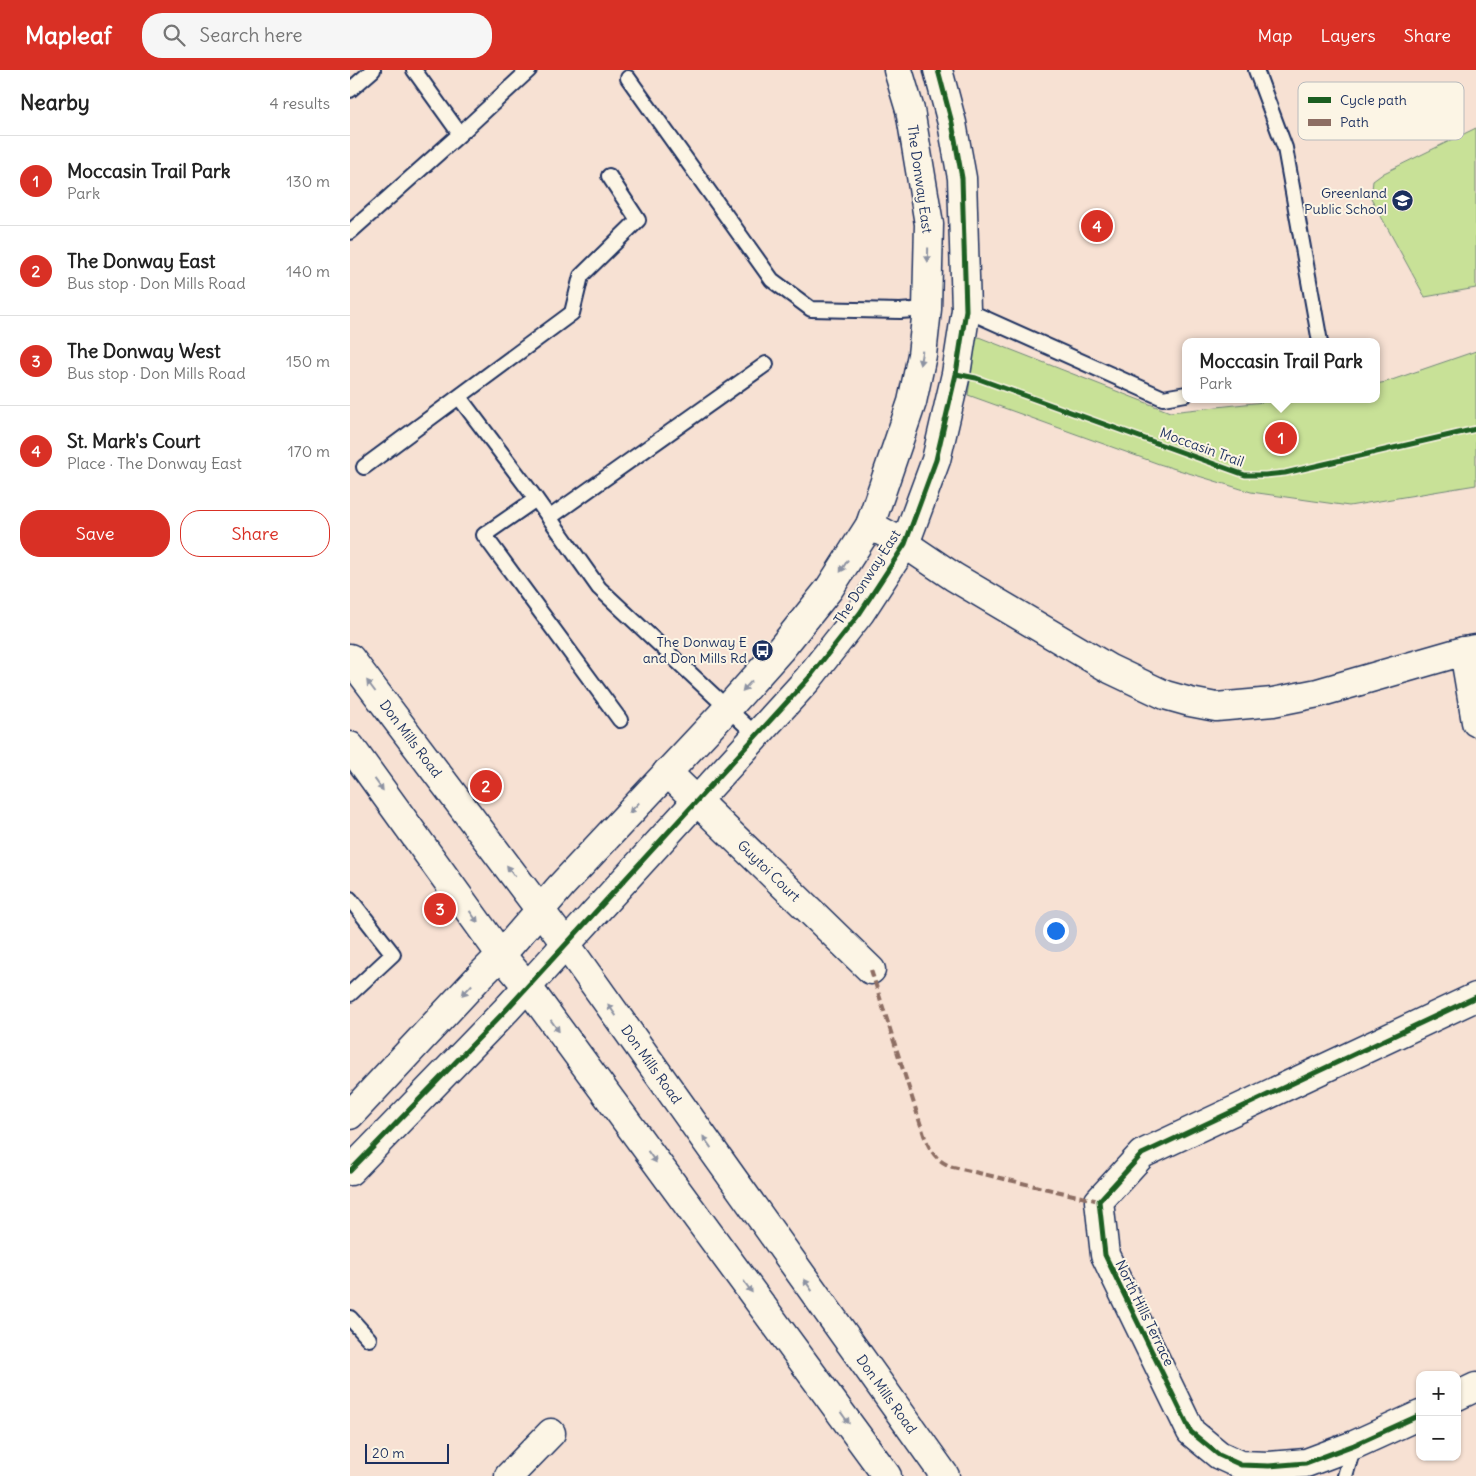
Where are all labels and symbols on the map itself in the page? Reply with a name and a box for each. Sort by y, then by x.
legend [1298,82,1464,140]
text: Cycle path [1340,91,1407,109]
text: Path [1340,113,1369,131]
street label: The Donway East [903,124,937,235]
place label: Greenland Public School [1304,184,1387,218]
school or university icon: Greenland Public School [1391,189,1415,213]
pin: 4 [1081,207,1113,245]
one-way arrow [924,248,932,264]
one-way arrow [917,350,925,366]
pin: 1 [1265,419,1297,457]
street label: Moccasin Trail [1157,423,1247,471]
street label: The Donway East [830,526,904,628]
one-way arrow [839,560,849,573]
place label: The Donway E and Don Mills Rd [643,633,747,667]
bus stop icon: The Donway E and Don Mills Rd [751,638,775,662]
one-way arrow [366,679,376,693]
one-way arrow [742,680,753,692]
street label: Don Mills Road [376,696,446,781]
pin: 2 [470,767,502,805]
one-way arrow [373,778,384,791]
one-way arrow [628,801,640,813]
street label: Guytoi Court [734,836,804,906]
one-way arrow [506,864,516,878]
pin: 3 [424,890,456,928]
one-way arrow [468,910,479,923]
your location [1043,918,1069,944]
one-way arrow [461,983,473,995]
one-way arrow [607,1003,617,1017]
one-way arrow [550,1019,561,1032]
street label: Don Mills Road [617,1021,686,1107]
one-way arrow [701,1136,712,1149]
one-way arrow [647,1150,657,1163]
street label: North Hills Terrace [1112,1257,1178,1369]
one-way arrow [804,1279,814,1292]
one-way arrow [743,1280,753,1294]
street label: Don Mills Road [852,1351,921,1437]
one-way arrow [840,1411,850,1425]
scale bar [365,1441,449,1464]

